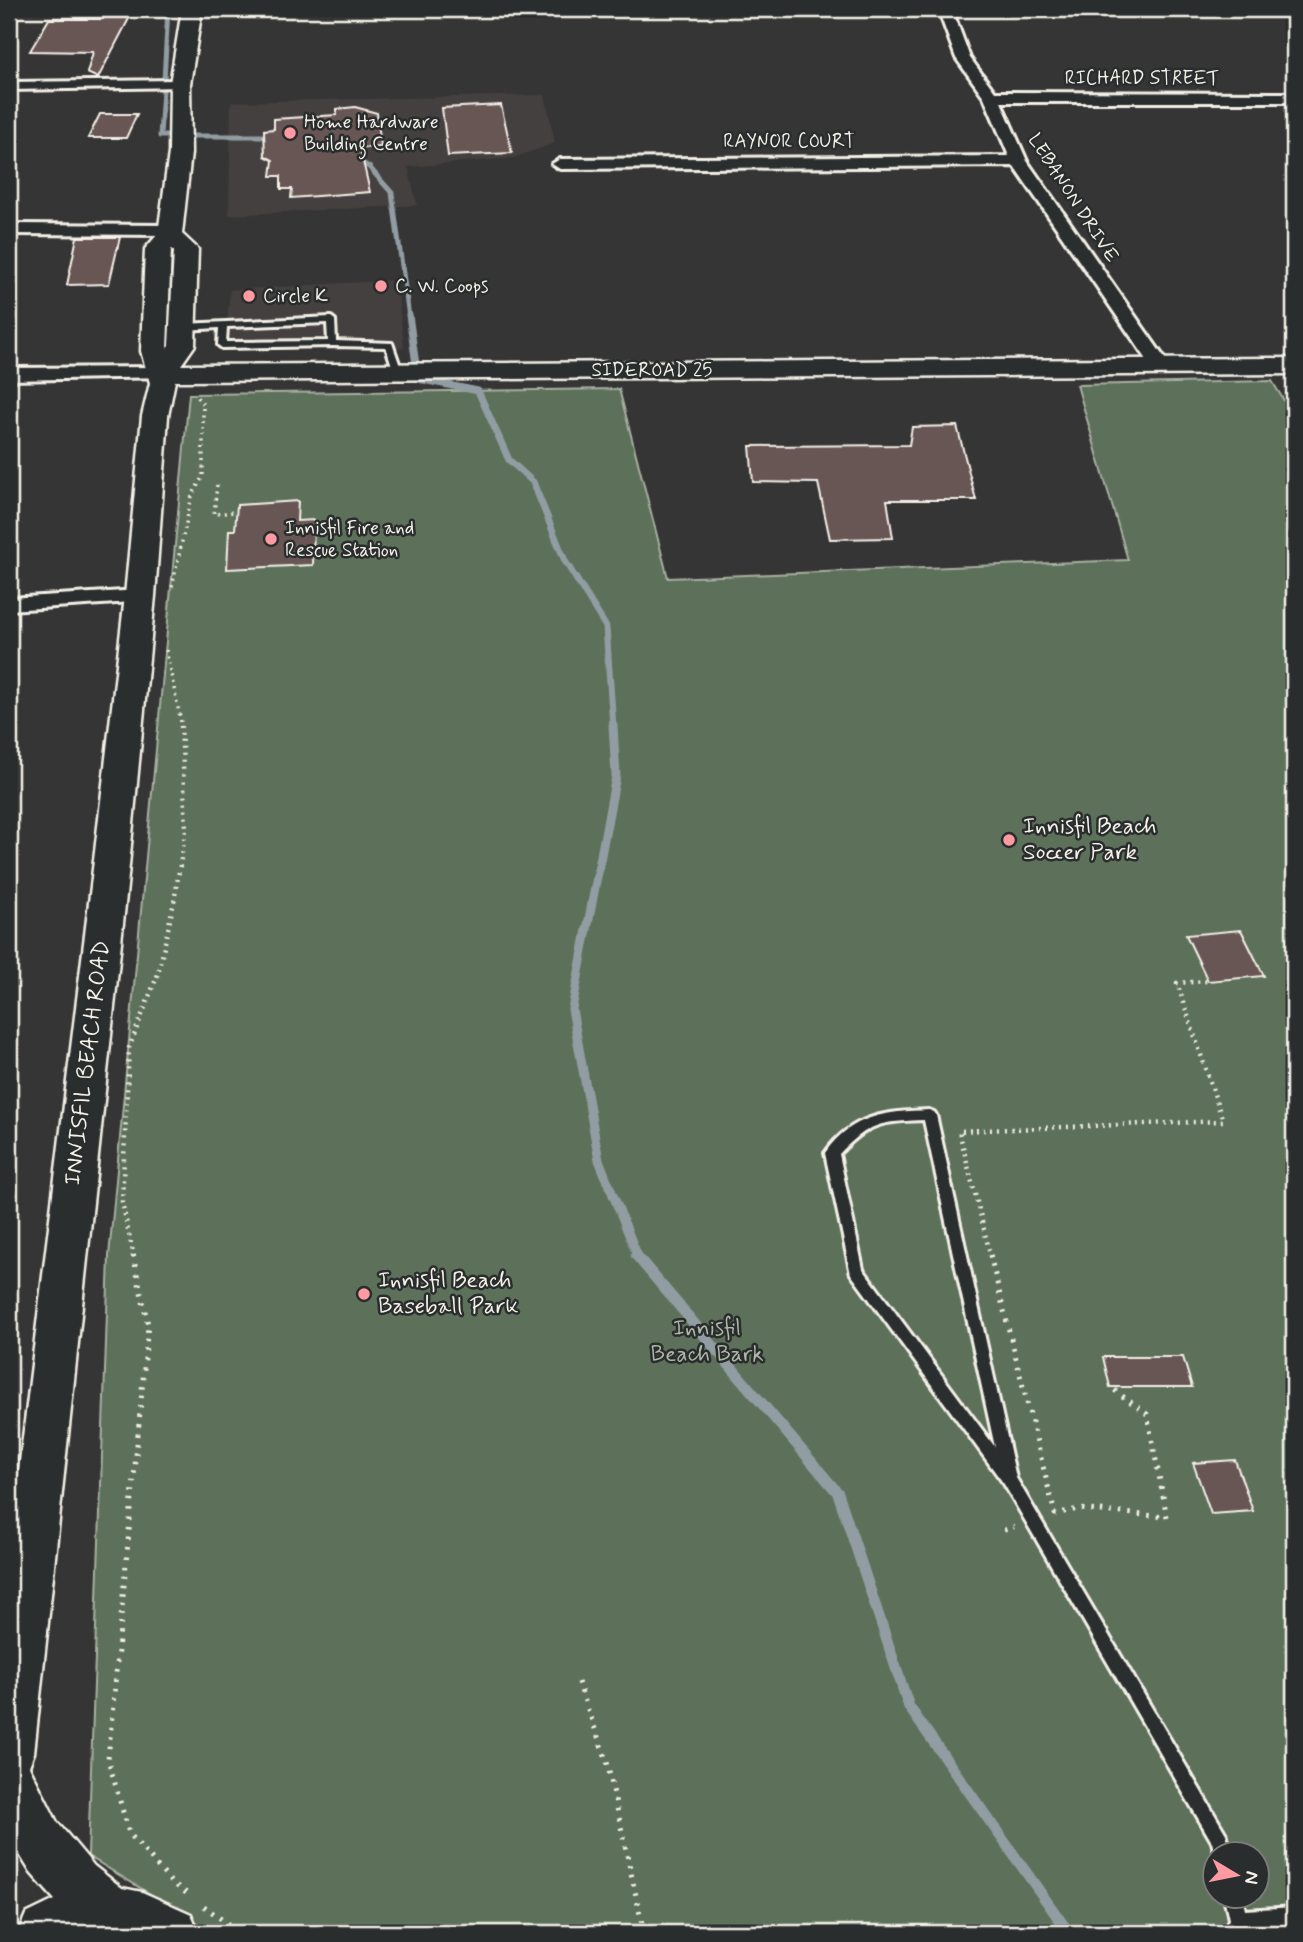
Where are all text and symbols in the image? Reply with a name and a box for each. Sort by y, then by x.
street label: RICHARD STREET [1065,66,1219,91]
place label: Home Hardware Building Centre [304,110,439,160]
marker: Home Hardware Building Centre [282,125,298,141]
street label: RAYNOR COURT [723,129,855,154]
street label: LEBANON DRIVE [1022,129,1124,267]
place label: C. W. Coops [395,274,489,299]
marker: C. W. Coops [373,278,389,294]
place label: Circle K [263,284,328,309]
marker: Circle K [241,288,257,304]
street label: SIDEROAD 25 [592,358,712,383]
place label: Innisfil Fire and Rescue Station [285,516,414,563]
marker: Innisfil Fire and Rescue Station [263,531,279,547]
place label: Innisfil Beach Soccer Park [1023,812,1157,868]
marker: Innisfil Beach Soccer Park [1001,832,1017,848]
street label: INNISFIL BEACH ROAD [58,939,118,1187]
place label: Innisfil Beach Baseball Park [378,1266,519,1322]
marker: Innisfil Beach Baseball Park [356,1286,372,1302]
park label: Innisfil Beach Bark [650,1314,764,1370]
north arrow [1202,1840,1272,1910]
text: N [1238,1869,1265,1886]

